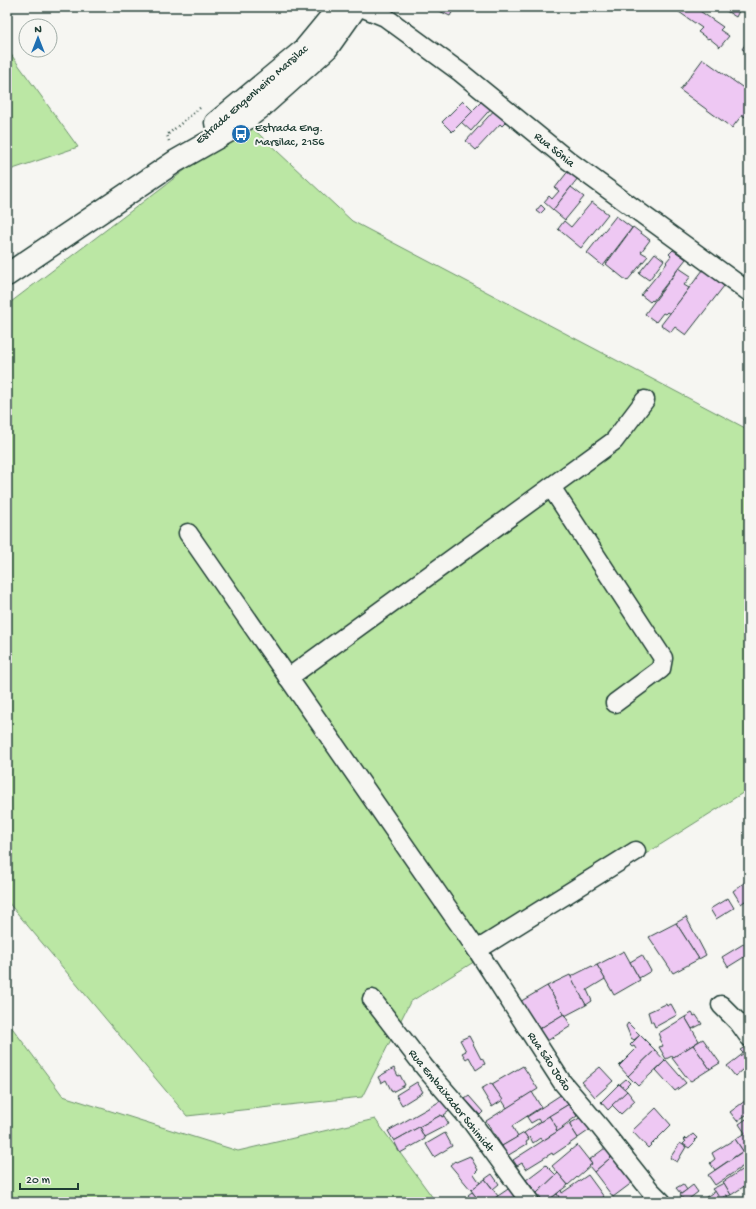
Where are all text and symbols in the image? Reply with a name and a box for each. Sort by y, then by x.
north arrow [18,18,58,58]
text: N [34,24,42,36]
street label: Estrada Engenheiro Marsilac [193,42,312,148]
place label: Estrada Eng. Marsilac, 2156 [255,122,325,150]
bus stop icon: Estrada Eng. Marsilac, 2156 [230,123,252,145]
street label: Rua Sônia [531,130,577,171]
street label: Rua São João [523,1030,573,1094]
street label: Rua Embaixador Schimidt [405,1047,497,1156]
scale bar [20,1165,78,1191]
text: 20 m [26,1174,51,1188]

